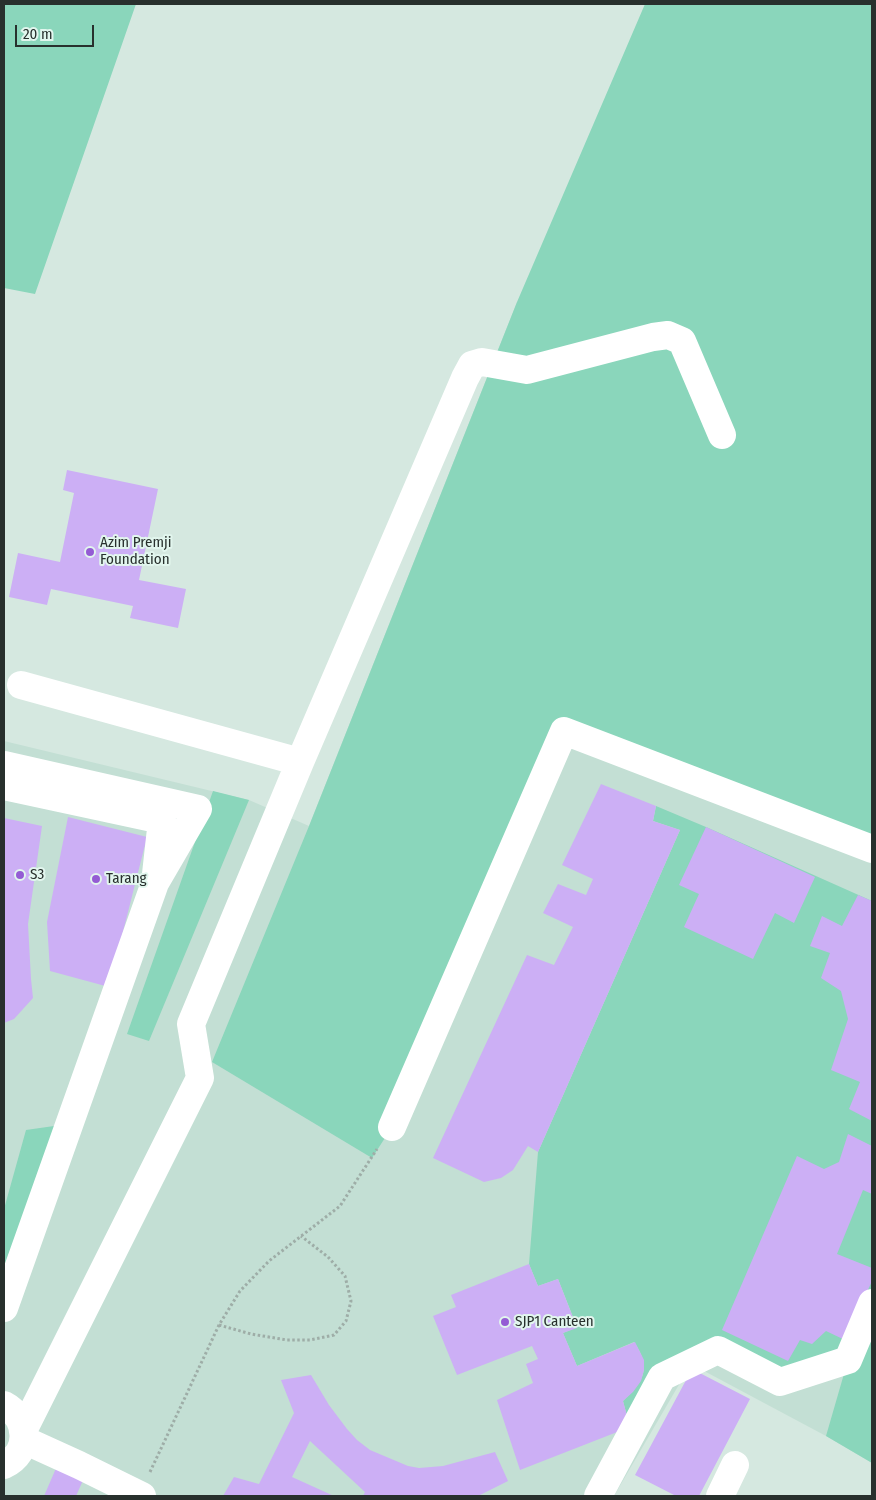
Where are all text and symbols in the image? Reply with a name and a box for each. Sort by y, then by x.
scale bar [18,15,96,47]
text: 20 m [23,25,53,43]
place label: Azim Premji Foundation [100,534,172,569]
marker: Azim Premji Foundation [84,546,96,558]
place label: S3 [30,866,44,884]
marker: S3 [14,869,26,881]
place label: Tarang [106,870,147,888]
marker: Tarang [90,873,102,885]
place label: SJP1 Canteen [515,1313,594,1331]
marker: SJP1 Canteen [499,1316,511,1328]

